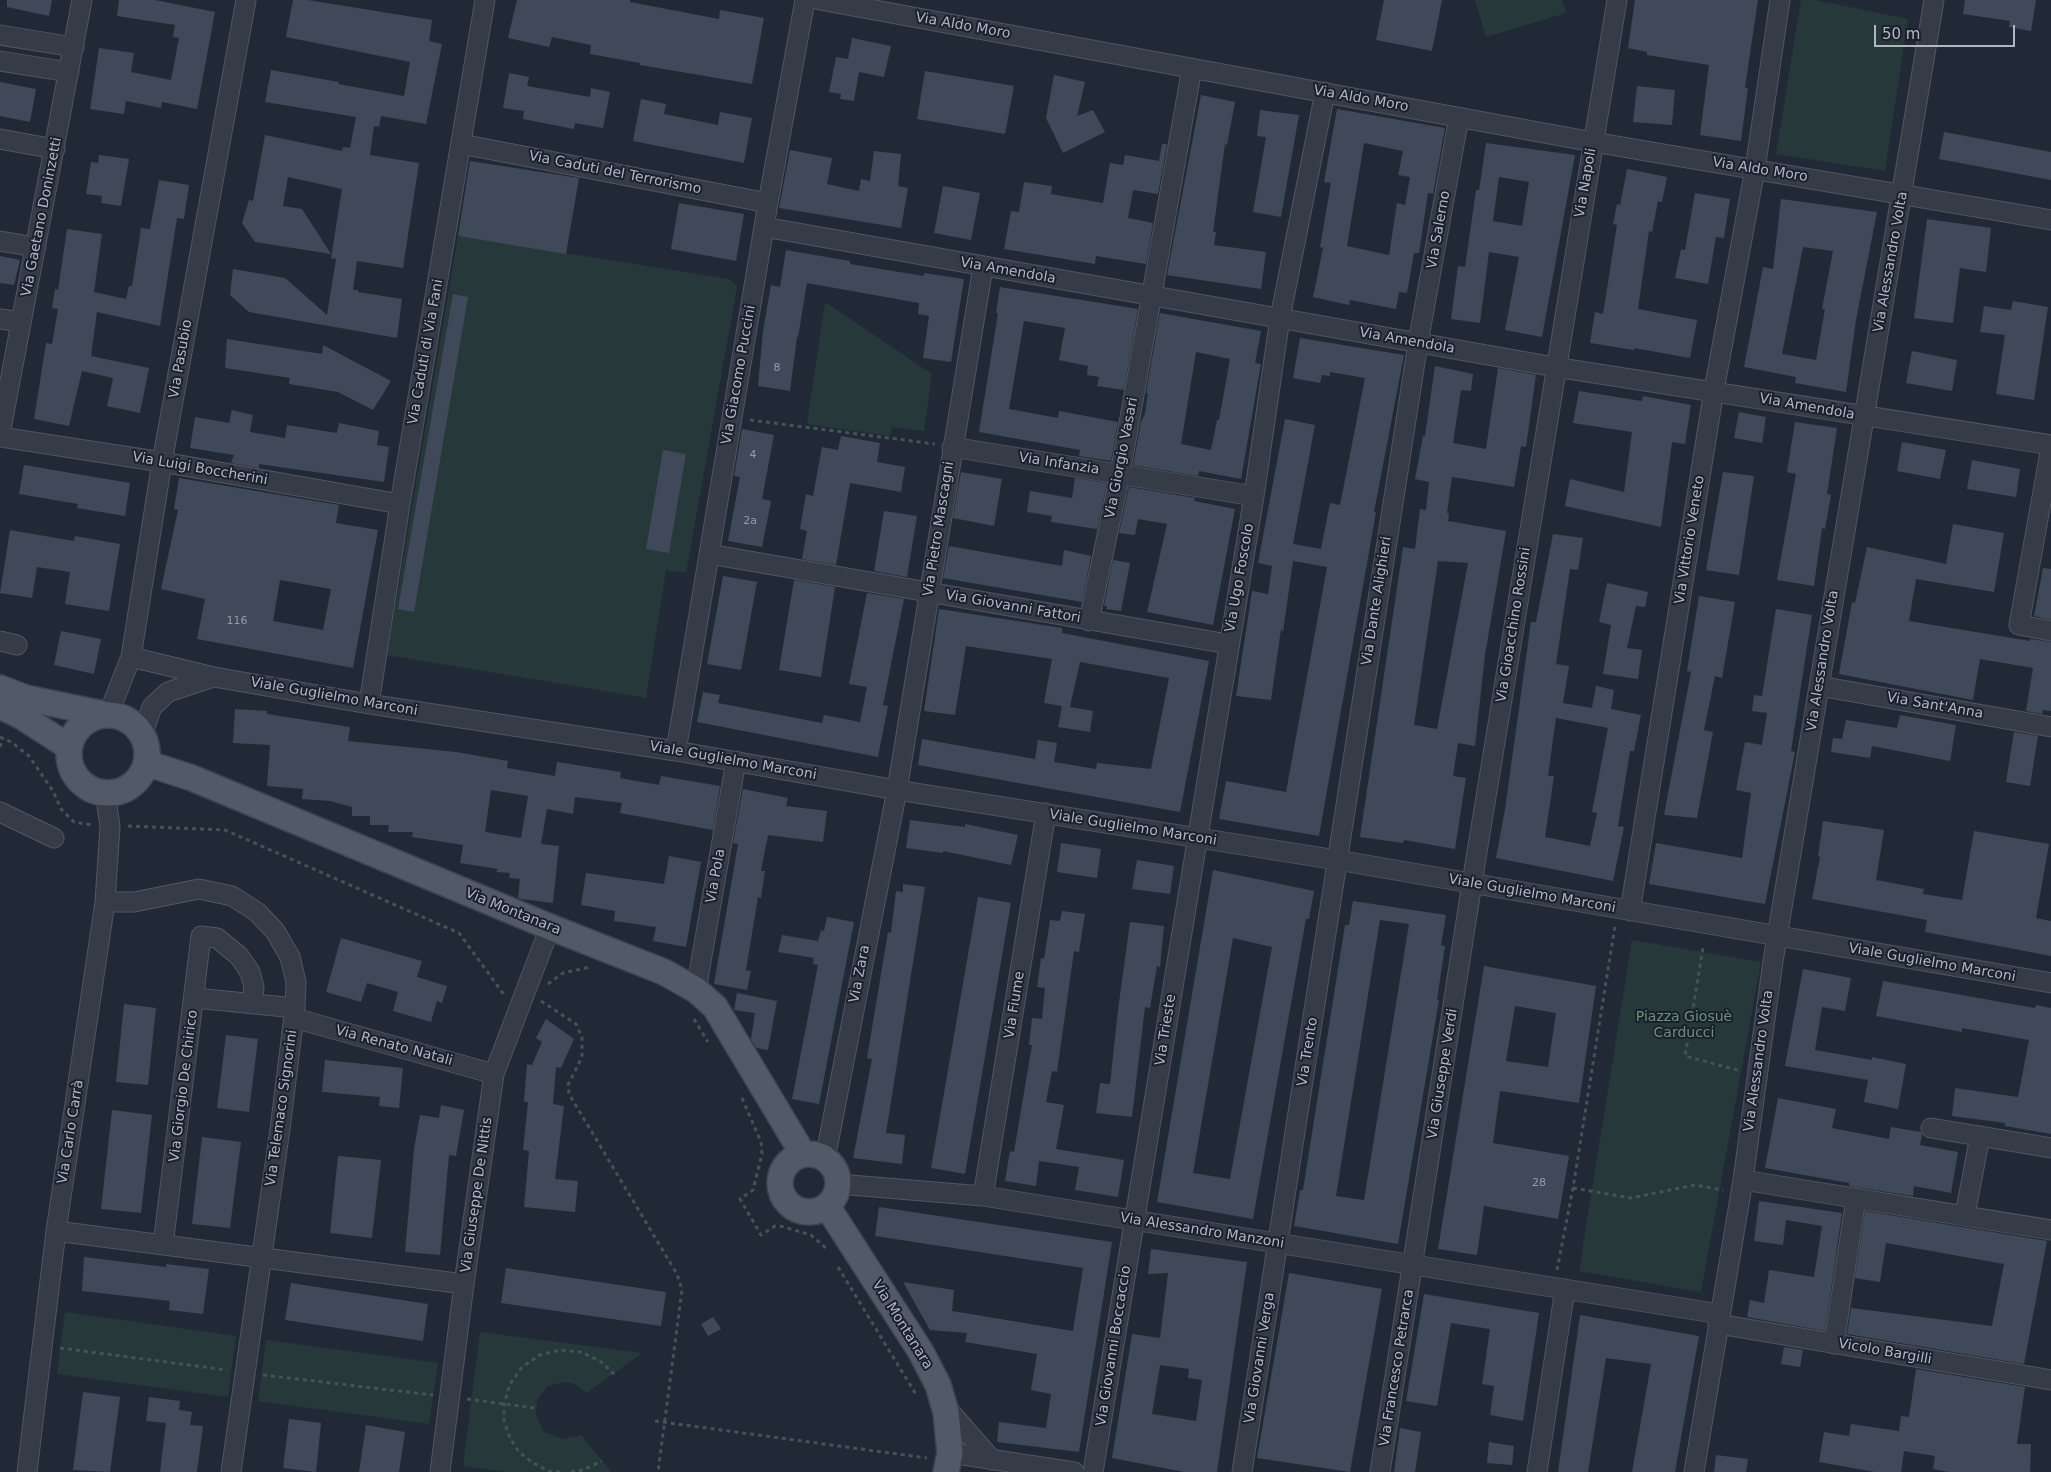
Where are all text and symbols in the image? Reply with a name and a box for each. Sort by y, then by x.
street label: Via Aldo Moro [914,9,1012,43]
scale bar [1876,15,2017,47]
text: 50 m [1882,25,1920,43]
street label: Via Aldo Moro [1312,82,1410,116]
street label: Via Gaetano Doninzetti [18,136,66,298]
street label: Via Napoli [1572,147,1600,219]
street label: Via Caduti del Terrorismo [527,148,703,198]
street label: Via Aldo Moro [1711,154,1809,186]
street label: Via Salerno [1424,190,1454,270]
street label: Via Alessandro Volta [1870,190,1912,334]
street label: Via Amendola [959,254,1057,288]
street label: Via Caduti di Via Fani [405,278,447,426]
street label: Via Giacomo Puccini [718,304,760,446]
street label: Via Pasubio [166,318,196,400]
street label: Via Amendola [1358,324,1456,358]
house number: 8 [774,361,780,375]
street label: Via Amendola [1758,390,1856,424]
street label: Via Giorgio Vasari [1102,396,1142,520]
house number: 4 [750,448,756,462]
street label: Via Luigi Boccherini [131,449,269,489]
street label: Via Infanzia [1017,449,1101,479]
street label: Via Pietro Mascagni [920,460,958,598]
street label: Via Vittorio Veneto [1672,474,1708,606]
house number: 2a [743,514,757,528]
street label: Via Ugo Foscolo [1222,522,1258,634]
street label: Via Dante Alighieri [1359,535,1395,667]
street label: Via Gioacchino Rossini [1493,546,1535,704]
street label: Via Giovanni Fattori [944,587,1082,627]
street label: Via Alessandro Volta [1804,589,1842,733]
house number: 116 [227,614,247,628]
street label: Viale Guglielmo Marconi [249,674,419,720]
street label: Via Sant'Anna [1885,689,1985,723]
street label: Viale Guglielmo Marconi [648,738,818,784]
street label: Viale Guglielmo Marconi [1048,806,1218,850]
street label: Via Pola [703,847,729,905]
street label: Viale Guglielmo Marconi [1447,871,1617,917]
street label: Via Montanara [463,885,563,939]
street label: Viale Guglielmo Marconi [1847,940,2017,986]
street label: Via Zara [846,944,874,1004]
street label: Via Fiume [1001,970,1029,1040]
street label: Via Alessandro Volta [1741,989,1777,1133]
street label: Via Trieste [1152,993,1180,1067]
street label: Via Giuseppe Verdi [1424,1008,1462,1140]
street label: Via Giorgio De Chirico [166,1009,202,1163]
park label: Piazza Giosuè Carducci [1636,1009,1732,1042]
street label: Via Trento [1294,1016,1322,1088]
street label: Via Renato Natali [334,1022,454,1070]
street label: Via Telemaco Signorini [263,1029,301,1187]
street label: Via Carlo Carrà [54,1079,88,1185]
street label: Via Giuseppe De Nittis [458,1116,496,1274]
house number: 28 [1532,1176,1546,1190]
street label: Via Alessandro Manzoni [1119,1210,1285,1252]
street label: Via Giovanni Boccaccio [1093,1264,1135,1428]
street label: Via Montanara [868,1277,936,1373]
street label: Via Francesco Petrarca [1376,1288,1418,1448]
street label: Via Giovanni Verga [1241,1291,1279,1425]
street label: Vicolo Bargilli [1837,1336,1933,1368]

